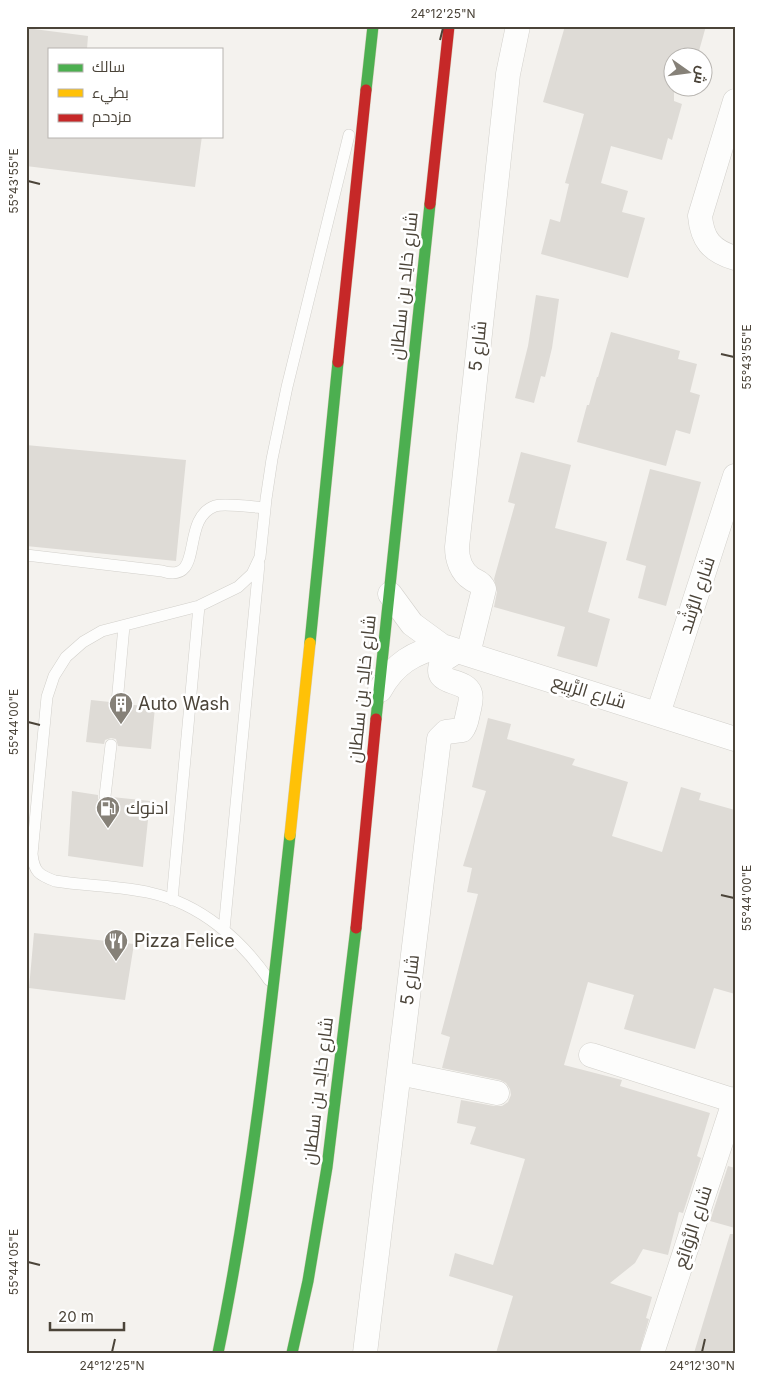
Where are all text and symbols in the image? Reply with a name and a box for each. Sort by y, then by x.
text: 24°12'25"N [410,6,476,21]
legend [48,48,222,138]
north arrow [664,48,714,98]
text: سالك [92,57,125,76]
text: ش [690,64,712,86]
text: بطيء [92,83,129,105]
text: مزدحم [92,107,132,127]
text: 55°43'55"E [6,148,21,214]
street label: شارع خالِد بن سلطان [385,211,424,361]
street label: شارع 5 [464,320,493,373]
text: 55°43'55"E [739,324,754,390]
street label: شارع الرُّشْد [672,553,721,637]
street label: شارع خالِد بن سلطان [343,614,382,764]
street label: شارع الرَّبِيع [549,670,629,715]
text: 55°44'00"E [6,689,21,755]
building icon: Auto Wash [108,691,134,725]
place label: Auto Wash [138,693,230,714]
fuel station icon: ادنوك [95,795,121,829]
place label: ادنوك [126,797,169,819]
text: 55°44'00"E [739,865,754,931]
restaurant icon: Pizza Felice [103,928,129,962]
place label: Pizza Felice [134,930,235,951]
street label: شارع 5 [396,953,425,1007]
street label: شارع خالِد بن سلطان [298,1016,339,1166]
street label: شارع الرَّوَائِع [669,1183,718,1272]
text: 55°44'05"E [6,1229,21,1295]
scale bar [50,1299,124,1331]
text: 20 m [58,1307,94,1326]
text: 24°12'25"N [79,1358,145,1373]
text: 24°12'30"N [669,1358,735,1373]

